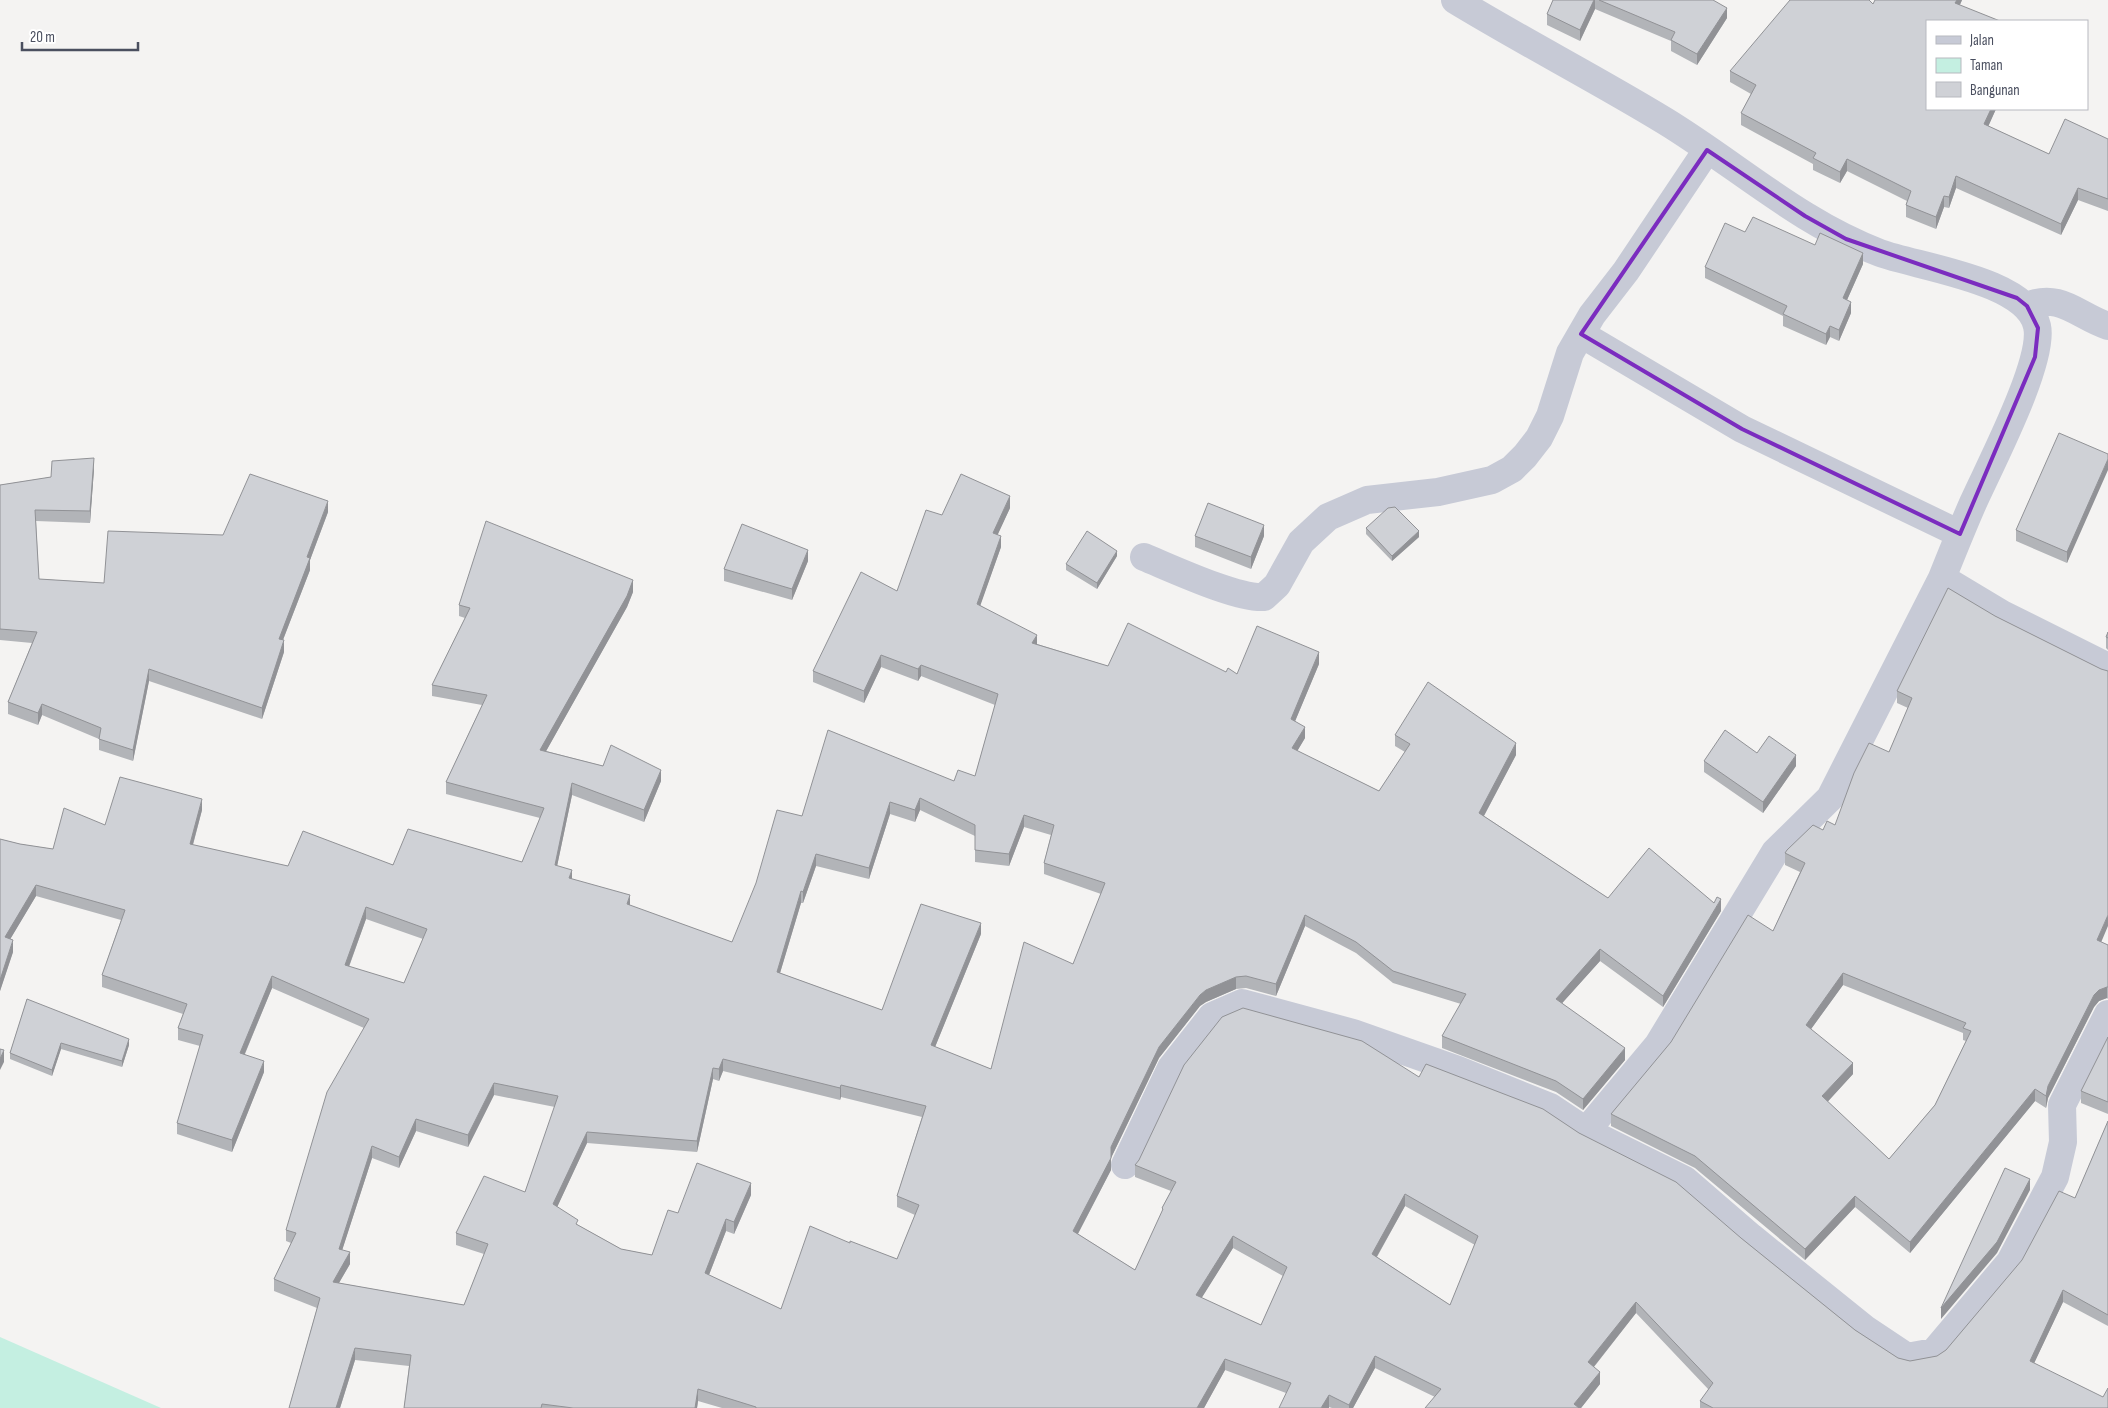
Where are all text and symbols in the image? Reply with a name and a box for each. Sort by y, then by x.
scale bar [22,20,139,52]
legend [1926,20,2088,110]
text: 20 m [30,28,55,47]
text: Jalan [1969,31,1994,50]
text: Taman [1970,56,2003,75]
text: Bangunan [1970,81,2020,100]

